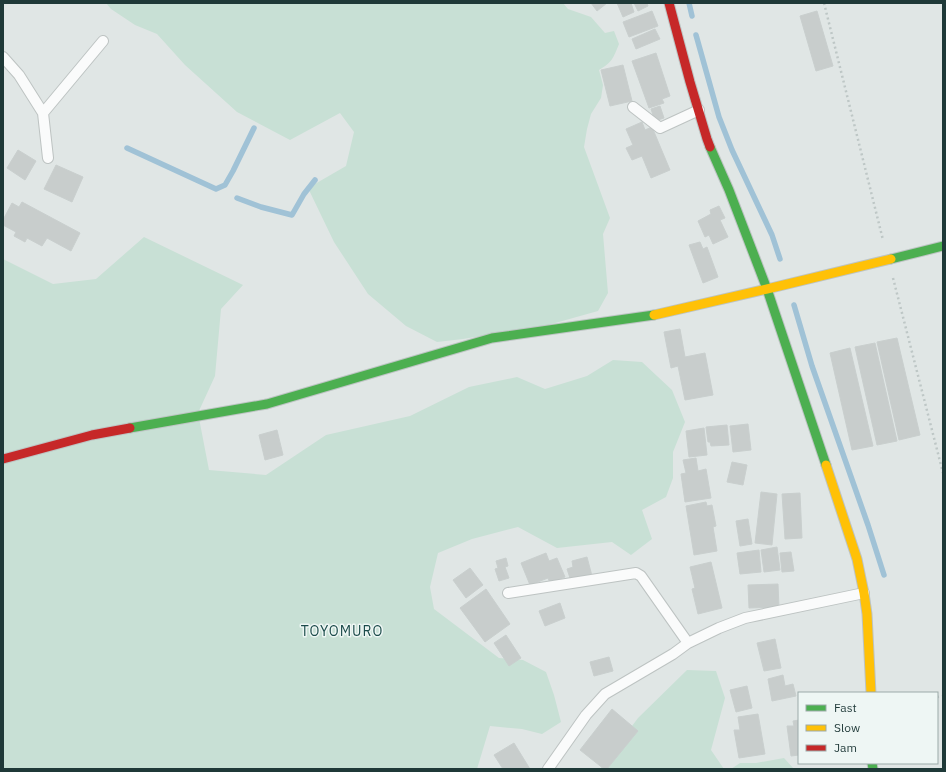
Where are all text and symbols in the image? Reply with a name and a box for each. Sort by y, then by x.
district label: TOYOMURO [301,622,383,640]
legend [798,692,938,764]
text: Fast [834,700,857,715]
text: Slow [834,720,860,735]
text: Jam [834,740,857,755]

